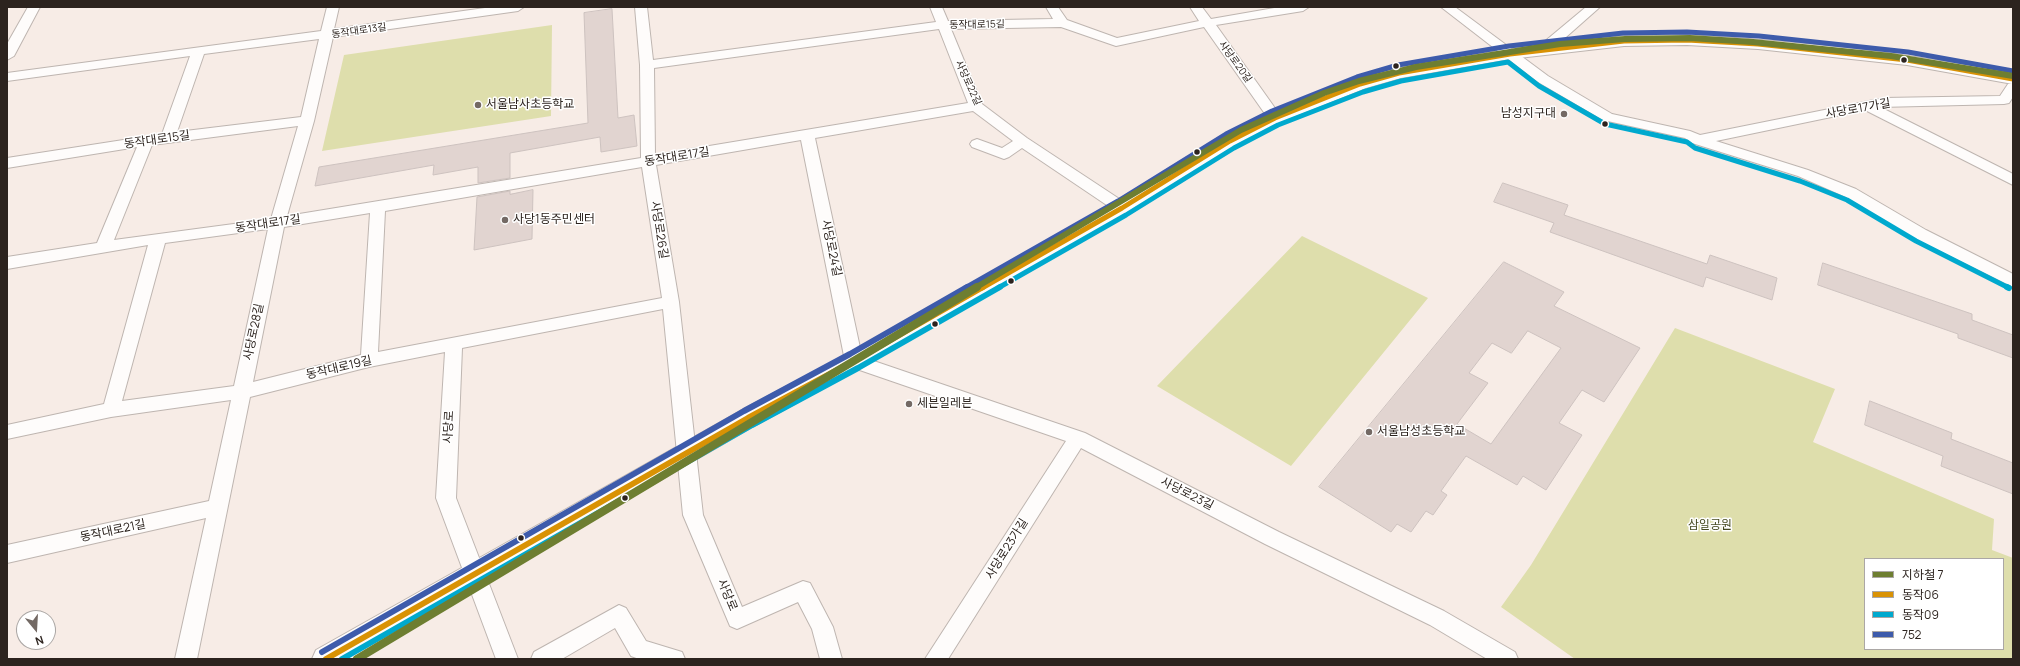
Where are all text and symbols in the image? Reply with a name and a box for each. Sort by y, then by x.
street label: 동작대로15길 [949,19,1005,31]
street label: 동작대로13길 [331,21,387,41]
street label: 사당로20길 [1216,39,1254,85]
unlabelled marker [1899,55,1909,65]
street label: 사당로22길 [952,59,984,107]
unlabelled marker [1391,61,1401,71]
street label: 사당로17가길 [1824,96,1892,122]
place label: 서울남사초등학교 [486,98,574,112]
marker: 서울남사초등학교 [473,100,483,110]
place label: 남성지구대 [1501,107,1556,121]
marker: 남성지구대 [1559,109,1569,119]
unlabelled marker [1600,119,1610,129]
street label: 동작대로15길 [123,128,191,152]
street label: 동작대로17길 [643,145,711,169]
unlabelled marker [1192,147,1202,157]
street label: 사당로26길 [647,200,671,260]
street label: 동작대로17길 [234,212,302,236]
place label: 사당1동주민센터 [513,213,595,227]
marker: 사당1동주민센터 [500,215,510,225]
street label: 사당로24길 [818,218,844,278]
unlabelled marker [1006,276,1016,286]
street label: 사당로28길 [241,302,267,362]
unlabelled marker [930,319,940,329]
street label: 동작대로19길 [305,353,373,383]
place label: 세븐일레븐 [917,397,972,411]
marker: 세븐일레븐 [904,399,914,409]
street label: 사당로 [441,410,457,444]
place label: 서울남성초등학교 [1377,425,1465,439]
marker: 서울남성초등학교 [1364,427,1374,437]
street label: 사당로23길 [1158,475,1216,513]
unlabelled marker [620,493,630,503]
street label: 사당로23가길 [983,516,1031,582]
street label: 동작대로21길 [79,517,147,545]
park label: 삼일공원 [1688,519,1732,533]
unlabelled marker [516,533,526,543]
legend [1864,558,2004,650]
text: 지하철 7 [1902,566,1944,583]
street label: 사당로 [714,577,740,613]
text: 동작06 [1902,586,1939,603]
text: 동작09 [1902,606,1939,623]
north arrow [16,610,56,650]
text: 752 [1902,626,1921,643]
text: N [33,633,46,649]

